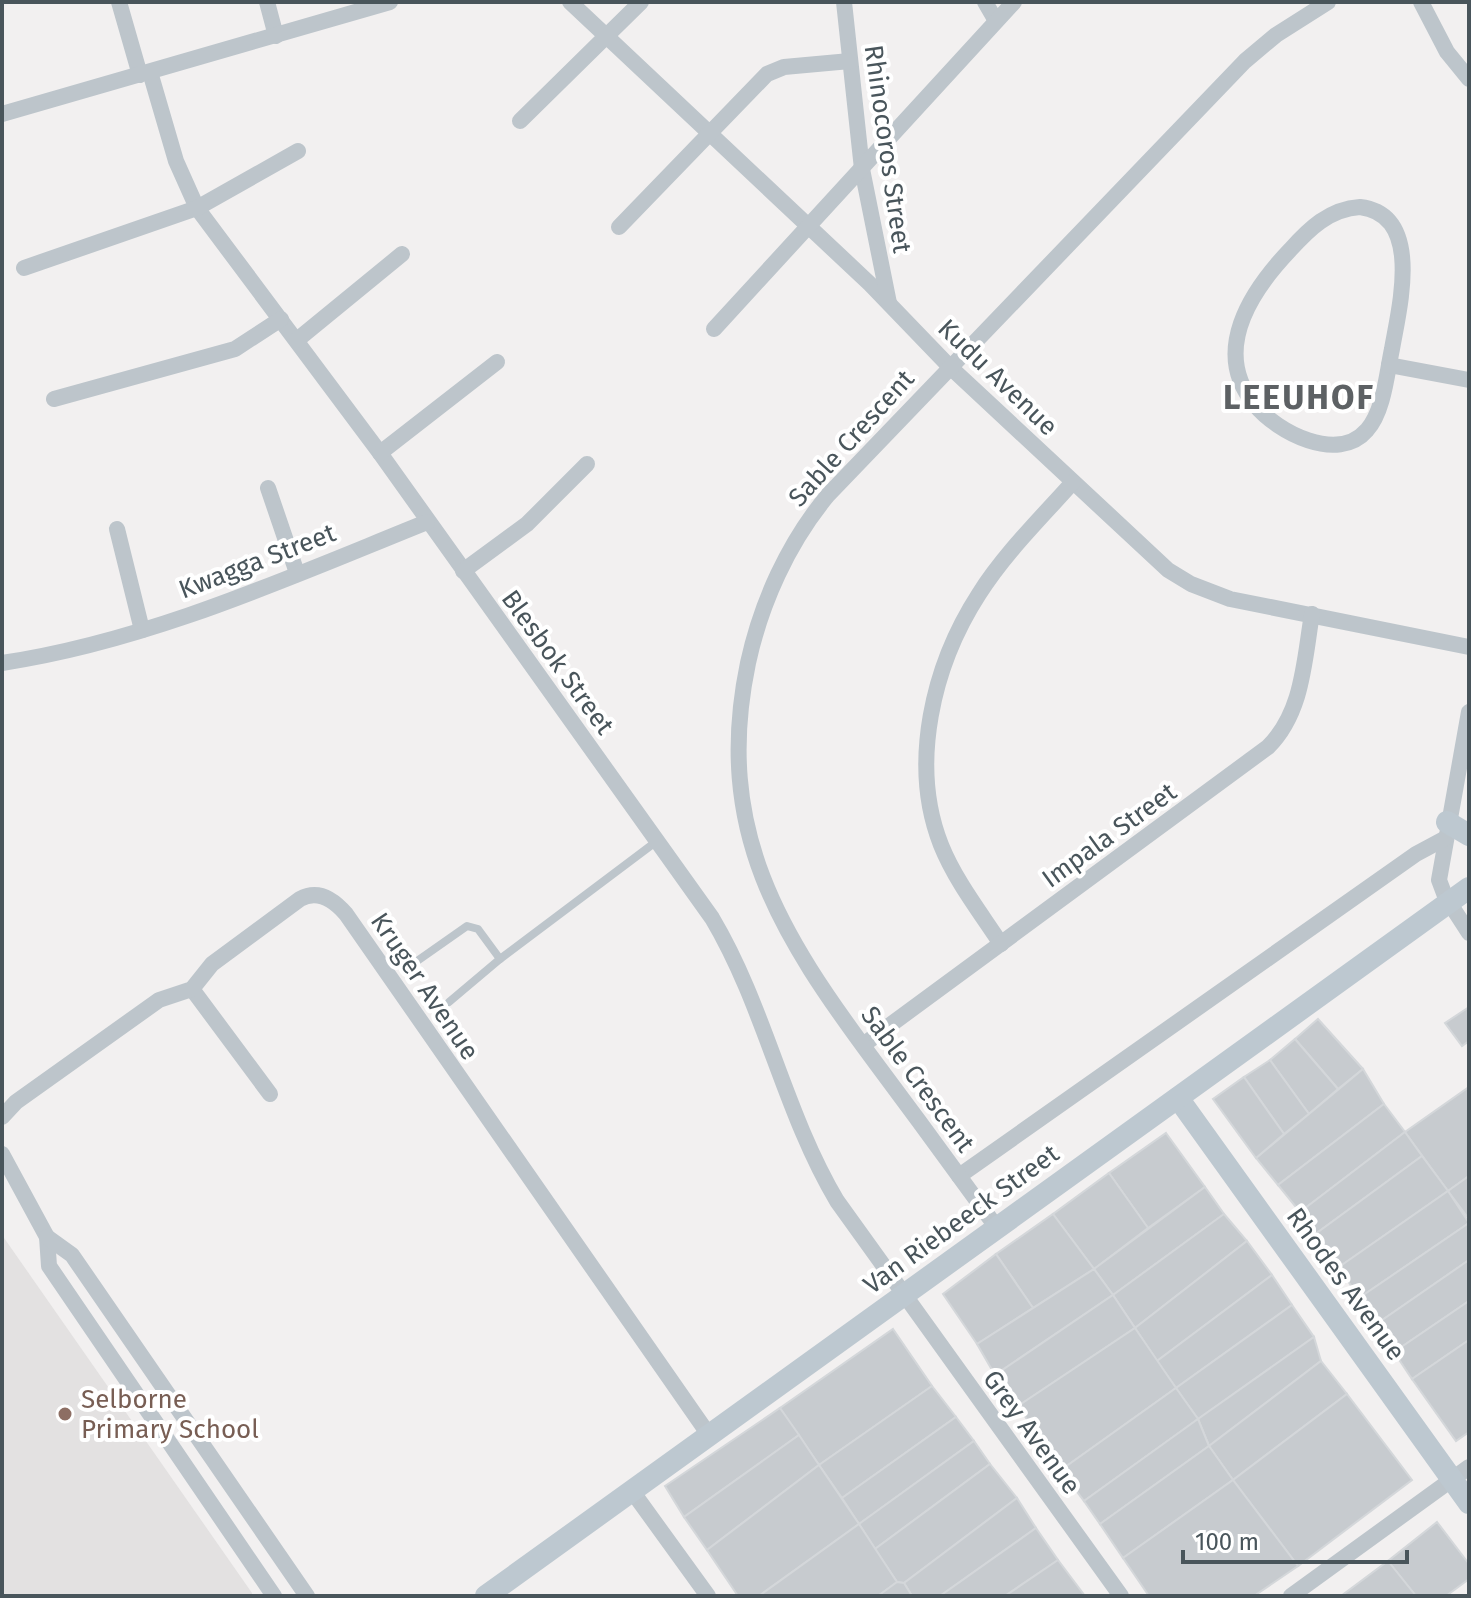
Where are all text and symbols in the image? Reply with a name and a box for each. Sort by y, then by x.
street label: Rhinocoros Street [858,43,918,256]
street label: Kudu Avenue [931,313,1064,442]
street label: Sable Crescent [782,363,921,513]
district label: LEEUHOF [1223,377,1375,418]
street label: Kwagga Street [174,517,341,606]
street label: Blesbok Street [495,584,621,741]
street label: Impala Street [1036,776,1183,894]
street label: Kruger Avenue [364,907,485,1066]
street label: Sable Crescent [854,1000,981,1159]
street label: Van Riebeeck Street [858,1138,1066,1301]
street label: Rhodes Avenue [1280,1202,1411,1367]
street label: Grey Avenue [976,1364,1087,1500]
place label: Selborne Primary School [81,1384,259,1445]
marker: Selborne Primary School [56,1405,74,1423]
scale bar [1183,1514,1407,1564]
text: 100 m [1195,1528,1259,1556]

